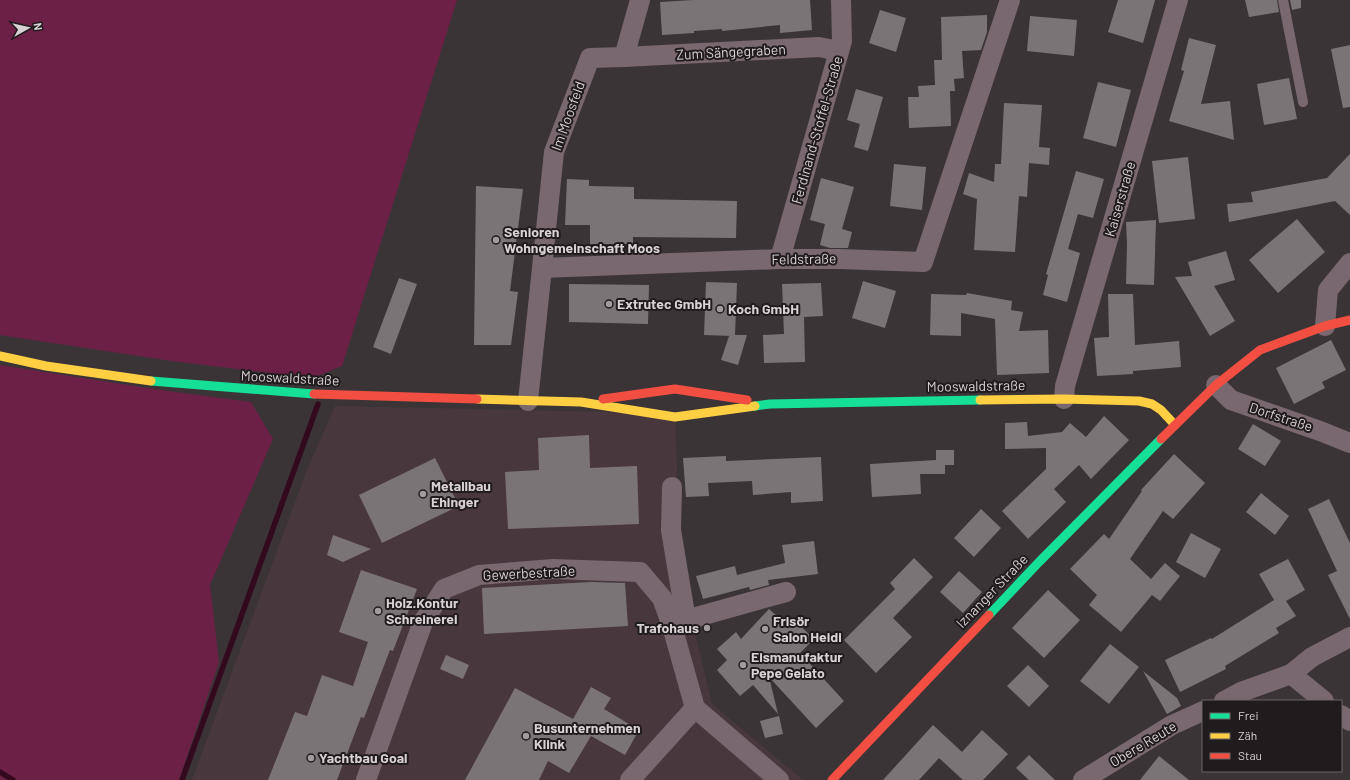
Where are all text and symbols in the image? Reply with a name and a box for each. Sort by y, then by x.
north arrow [8,8,48,48]
text: N [31,22,45,31]
street label: Zum Sängegraben [676,40,786,63]
street label: Ferdinand-Stoffel-Straße [787,54,846,206]
street label: Im Moosfeld [547,79,588,153]
street label: Kaiserstraße [1101,159,1138,239]
place label: Senioren Wohngemeinschaft Moos [504,223,660,256]
marker: Senioren Wohngemeinschaft Moos [491,235,501,245]
street label: Feldstraße [771,249,837,268]
place label: Extrutec GmbH [617,295,711,312]
marker: Extrutec GmbH [604,299,614,309]
place label: Koch GmbH [728,300,799,317]
marker: Koch GmbH [715,304,725,314]
street label: Mooswaldstraße [240,366,340,389]
street label: Mooswaldstraße [926,376,1026,395]
street label: Dorfstraße [1247,398,1315,435]
place label: Metallbau Ehinger [431,477,491,510]
marker: Metallbau Ehinger [418,489,428,499]
street label: Iznanger Straße [952,550,1031,631]
street label: Gewerbestraße [482,562,576,583]
place label: Holz.Kontur Schreinerei [386,594,459,627]
marker: Holz.Kontur Schreinerei [373,606,383,616]
place label: Frisör Salon Heidi [773,612,842,645]
place label: Trafohaus [637,619,699,636]
marker: Trafohaus [702,623,712,633]
marker: Frisör Salon Heidi [760,624,770,634]
place label: Eismanufaktur Pepe Gelato [751,648,843,681]
marker: Eismanufaktur Pepe Gelato [738,660,748,670]
legend [1202,700,1342,772]
text: Frei [1238,708,1258,722]
street label: Obere Reute [1106,717,1179,770]
place label: Busunternehmen Klink [534,719,641,752]
text: Zäh [1238,728,1257,742]
marker: Busunternehmen Klink [521,731,531,741]
text: Stau [1238,748,1262,762]
place label: Yachtbau Goal [319,749,408,766]
marker: Yachtbau Goal [306,753,316,763]

